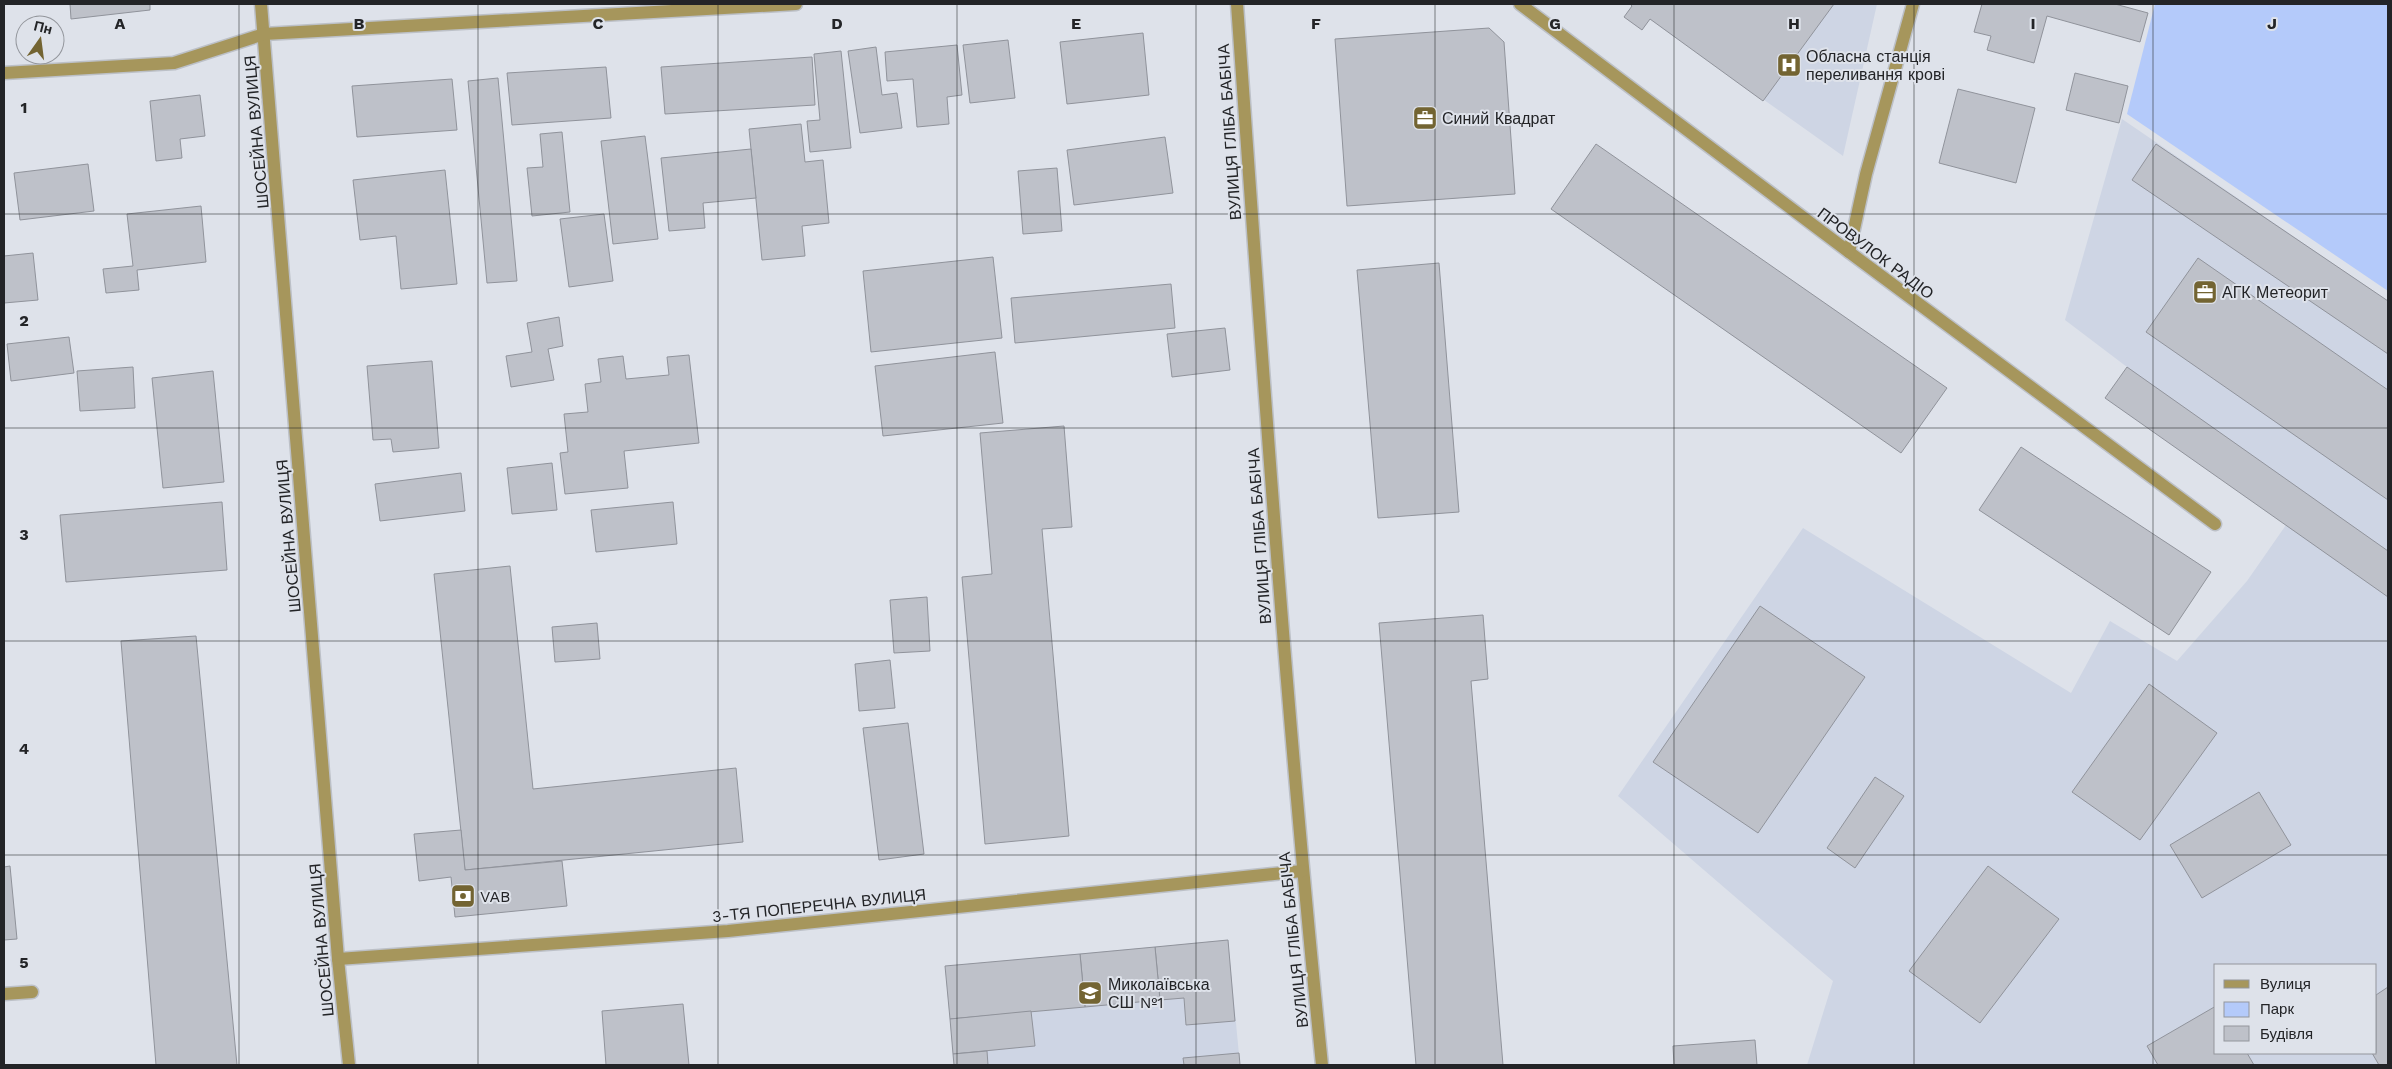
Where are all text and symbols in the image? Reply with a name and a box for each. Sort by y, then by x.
text: A [115,14,126,33]
text: B [354,14,365,33]
text: C [593,14,604,33]
text: D [831,14,843,33]
text: E [1071,14,1081,33]
text: F [1311,14,1321,33]
text: G [1549,14,1561,33]
text: H [1788,14,1800,33]
text: I [2030,14,2036,33]
text: J [2267,14,2277,33]
north arrow [15,15,65,65]
text: Пн [32,17,54,37]
street label: ВУЛИЦЯ ГЛІБА БАБІЧА [1214,43,1245,221]
place label: Обласна станція переливання крові [1806,47,1945,84]
hospital icon: Обласна станція переливання крові [1776,52,1802,78]
street label: ШОСЕЙНА ВУЛИЦЯ [240,55,273,209]
text: 1 [21,98,27,117]
office icon: Синий Квадрат [1412,105,1438,131]
place label: Синий Квадрат [1442,109,1556,128]
street label: ПРОВУЛОК РАДІО [1814,204,1937,303]
office icon: АГК Метеорит [2192,279,2218,305]
place label: АГК Метеорит [2222,283,2329,302]
text: 2 [19,311,29,330]
street label: ВУЛИЦЯ ГЛІБА БАБІЧА [1244,447,1275,625]
street label: ШОСЕЙНА ВУЛИЦЯ [272,459,305,613]
text: 3 [19,525,29,544]
text: 4 [19,739,29,758]
street label: ВУЛИЦЯ ГЛІБА БАБІЧА [1275,851,1312,1029]
street label: ШОСЕЙНА ВУЛИЦЯ [305,863,338,1017]
bank icon: VAB [450,883,476,909]
street label: 3-ТЯ ПОПЕРЕЧНА ВУЛИЦЯ [711,885,927,926]
place label: VAB [480,887,510,906]
text: 5 [19,953,29,972]
legend [2214,964,2377,1054]
place label: Миколаївська СШ №1 [1108,975,1210,1012]
text: Вулиця [2260,975,2311,993]
school or university icon: Миколаївська СШ №1 [1077,980,1103,1006]
text: Парк [2260,1000,2294,1018]
text: Будівля [2260,1025,2313,1043]

